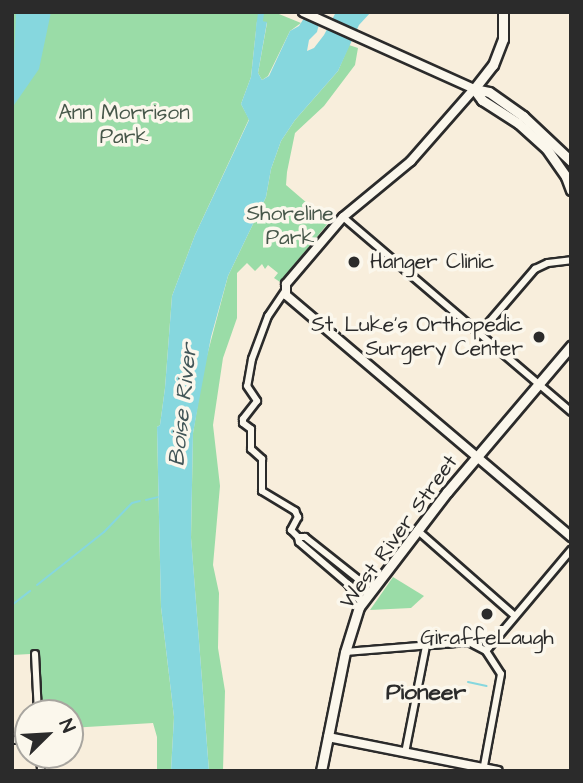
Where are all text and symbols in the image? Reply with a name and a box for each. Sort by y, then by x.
park label: Ann Morrison Park [58,100,190,150]
park label: Shoreline Park [247,201,333,251]
place label: Hanger Clinic [370,249,494,275]
marker: Hanger Clinic [344,252,364,272]
place label: St. Luke's Orthopedic Surgery Center [311,312,523,362]
marker: St. Luke's Orthopedic Surgery Center [529,327,549,347]
water label: Boise River [163,342,203,468]
street label: West River Street [335,450,463,614]
marker: GiraffeLaugh [479,606,495,622]
place label: GiraffeLaugh [420,625,554,651]
district label: Pioneer [386,678,466,706]
north arrow [14,699,84,769]
text: N [52,715,82,737]

